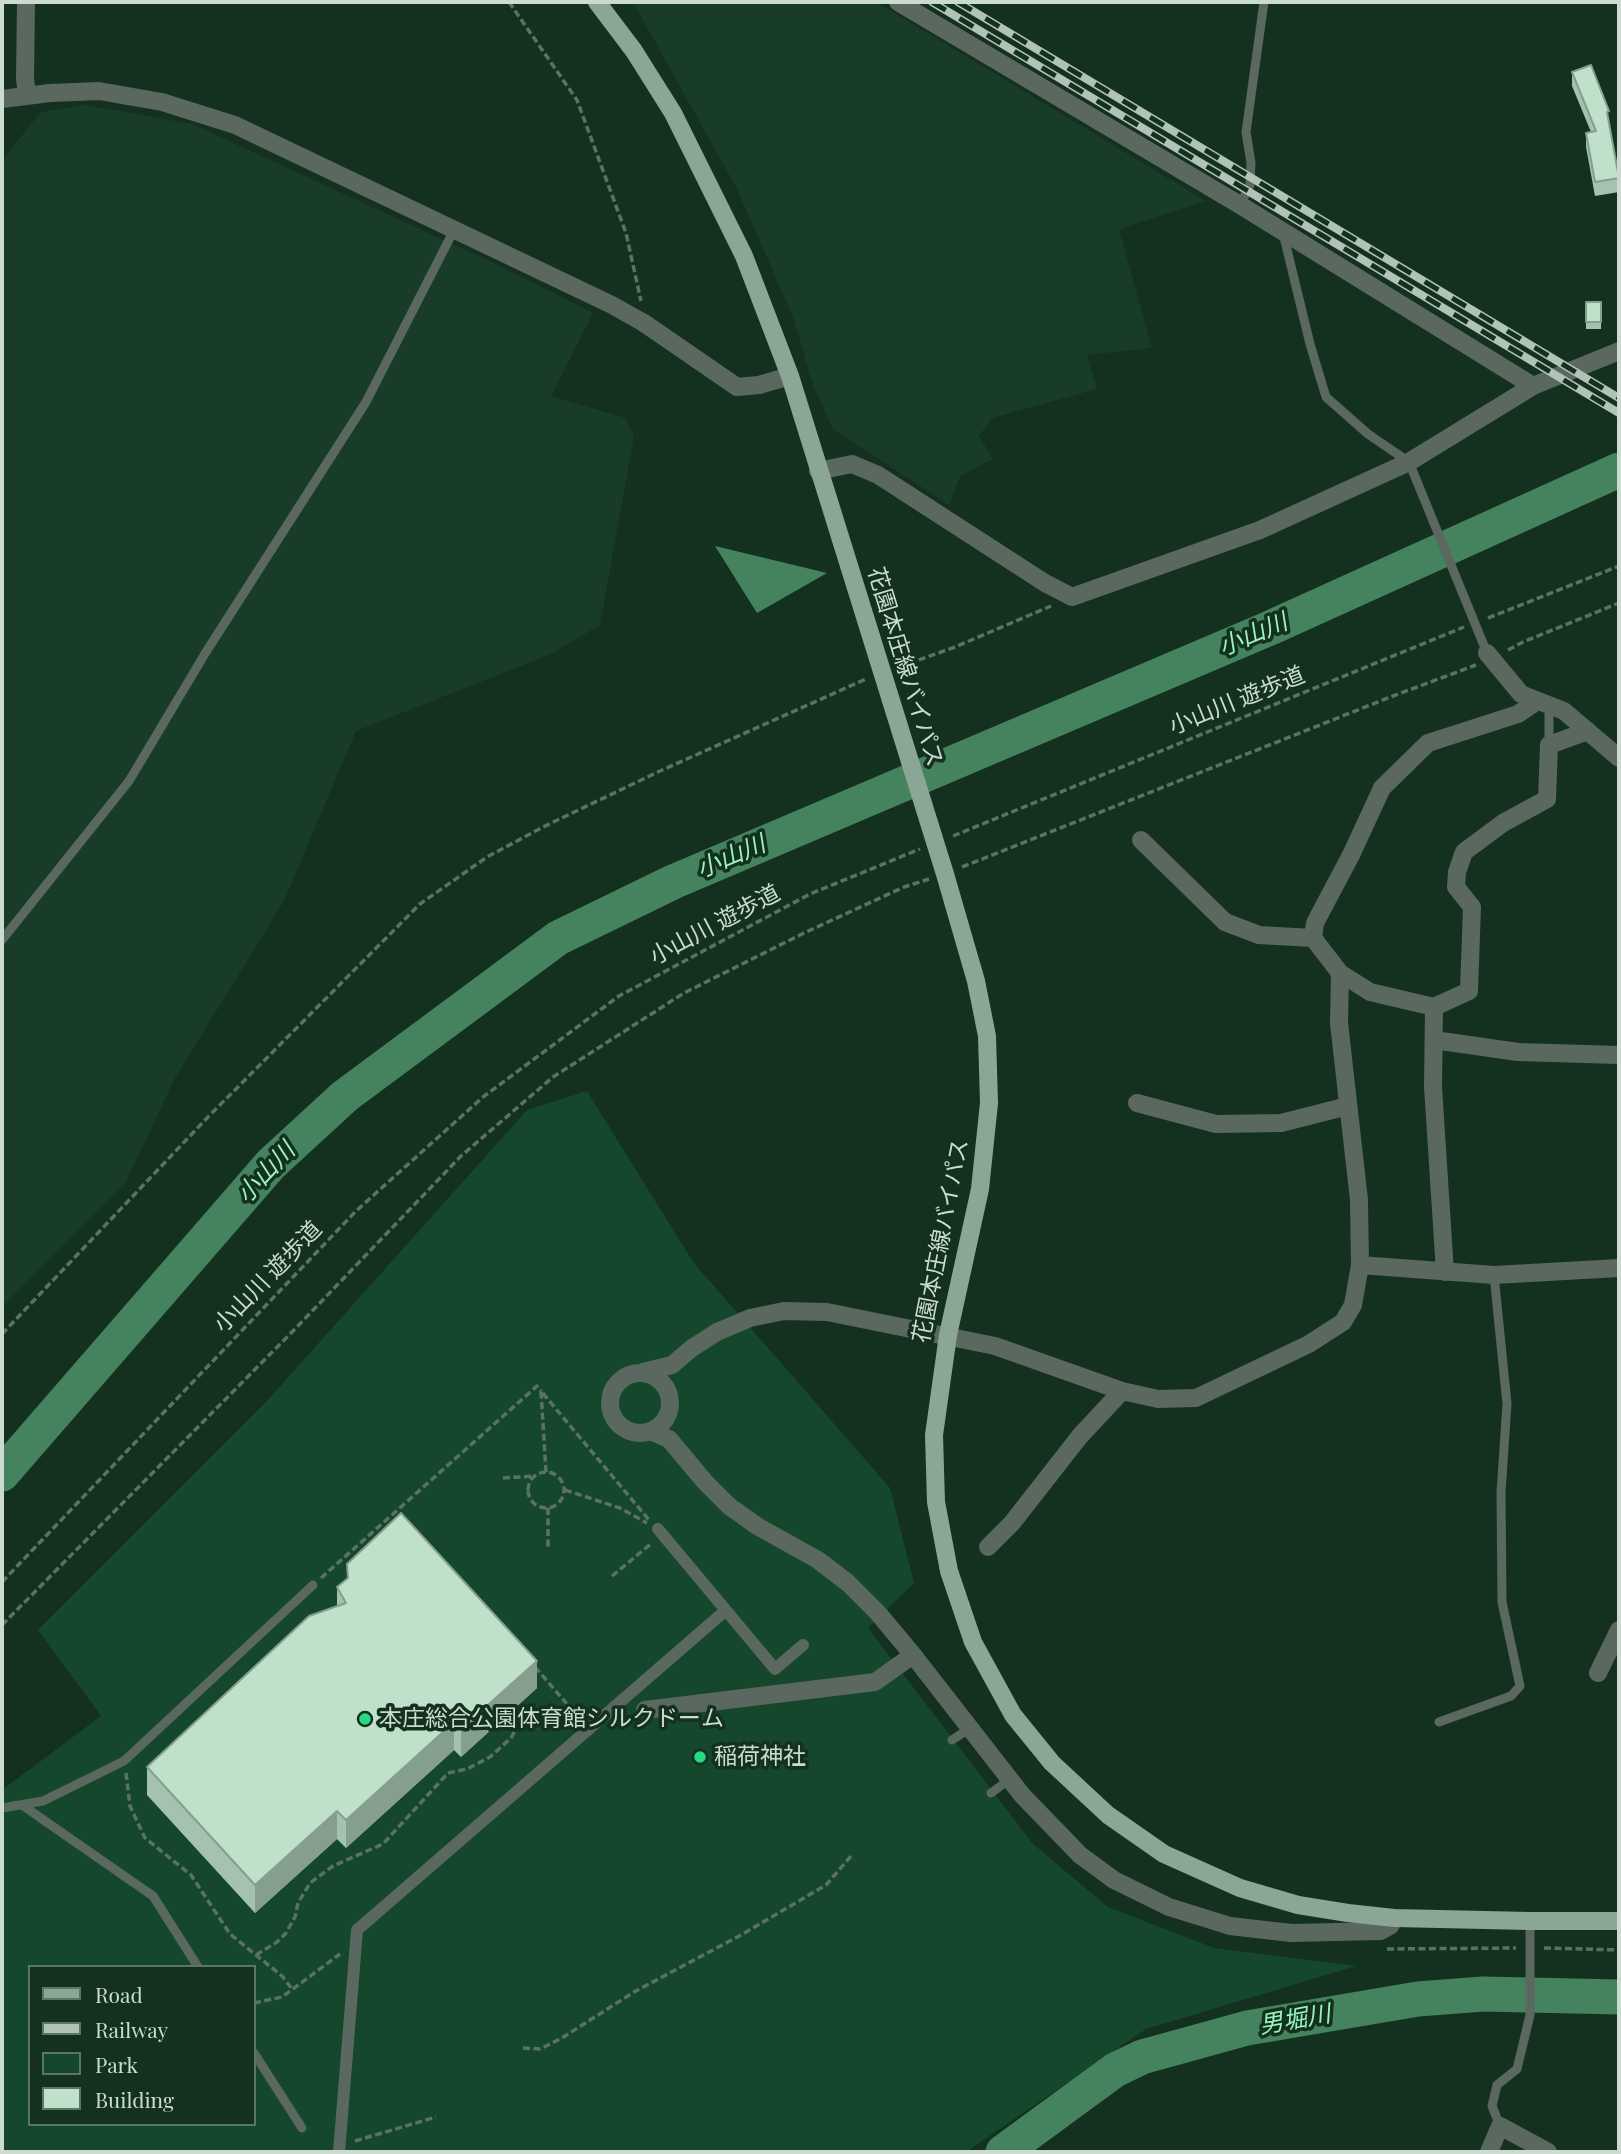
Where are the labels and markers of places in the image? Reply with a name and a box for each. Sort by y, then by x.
place label: 本庄総合公園体育館シルクドーム [379,1705,724,1733]
marker: 本庄総合公園体育館シルクドーム [357,1711,373,1727]
place label: 稲荷神社 [714,1743,806,1771]
marker: 稲荷神社 [692,1749,708,1765]

